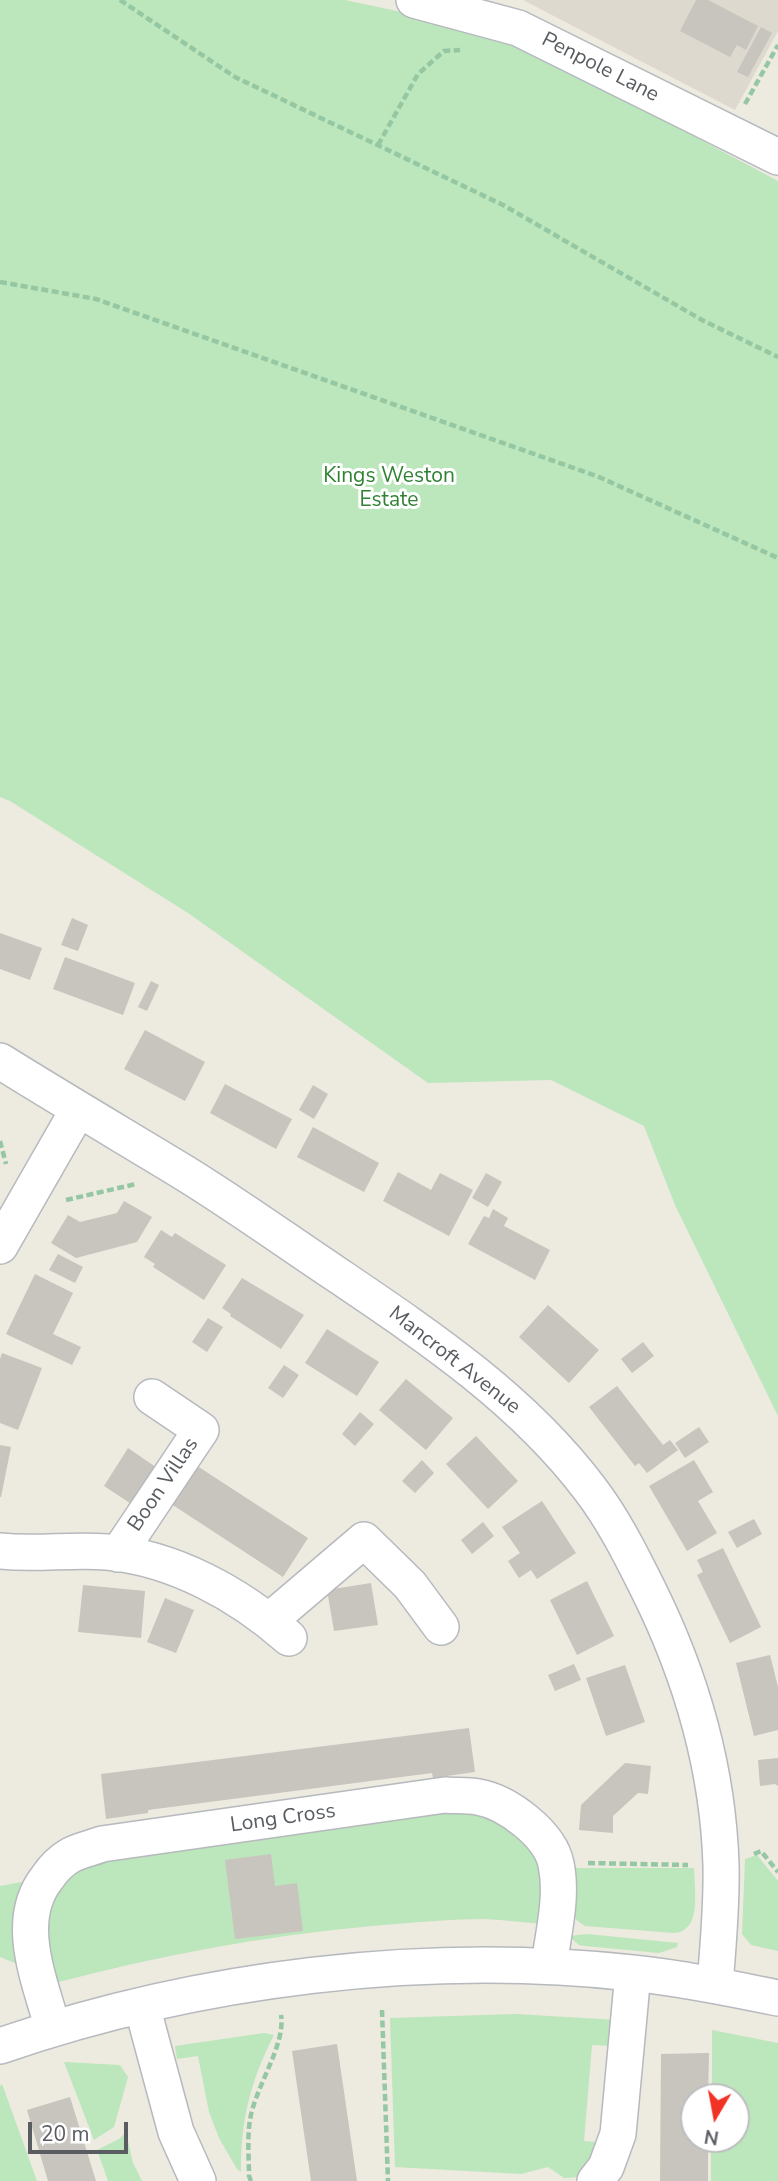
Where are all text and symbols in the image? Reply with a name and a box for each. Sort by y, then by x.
street label: Penpole Lane [537,28,663,108]
park label: Kings Weston Estate [323,464,455,514]
street label: Mancroft Avenue [383,1302,525,1420]
street label: Boon Villas [123,1433,205,1537]
street label: Long Cross [229,1799,337,1839]
north arrow [680,2083,750,2153]
scale bar [32,2108,131,2152]
text: 20 m [41,2120,90,2148]
text: N [702,2123,721,2151]

